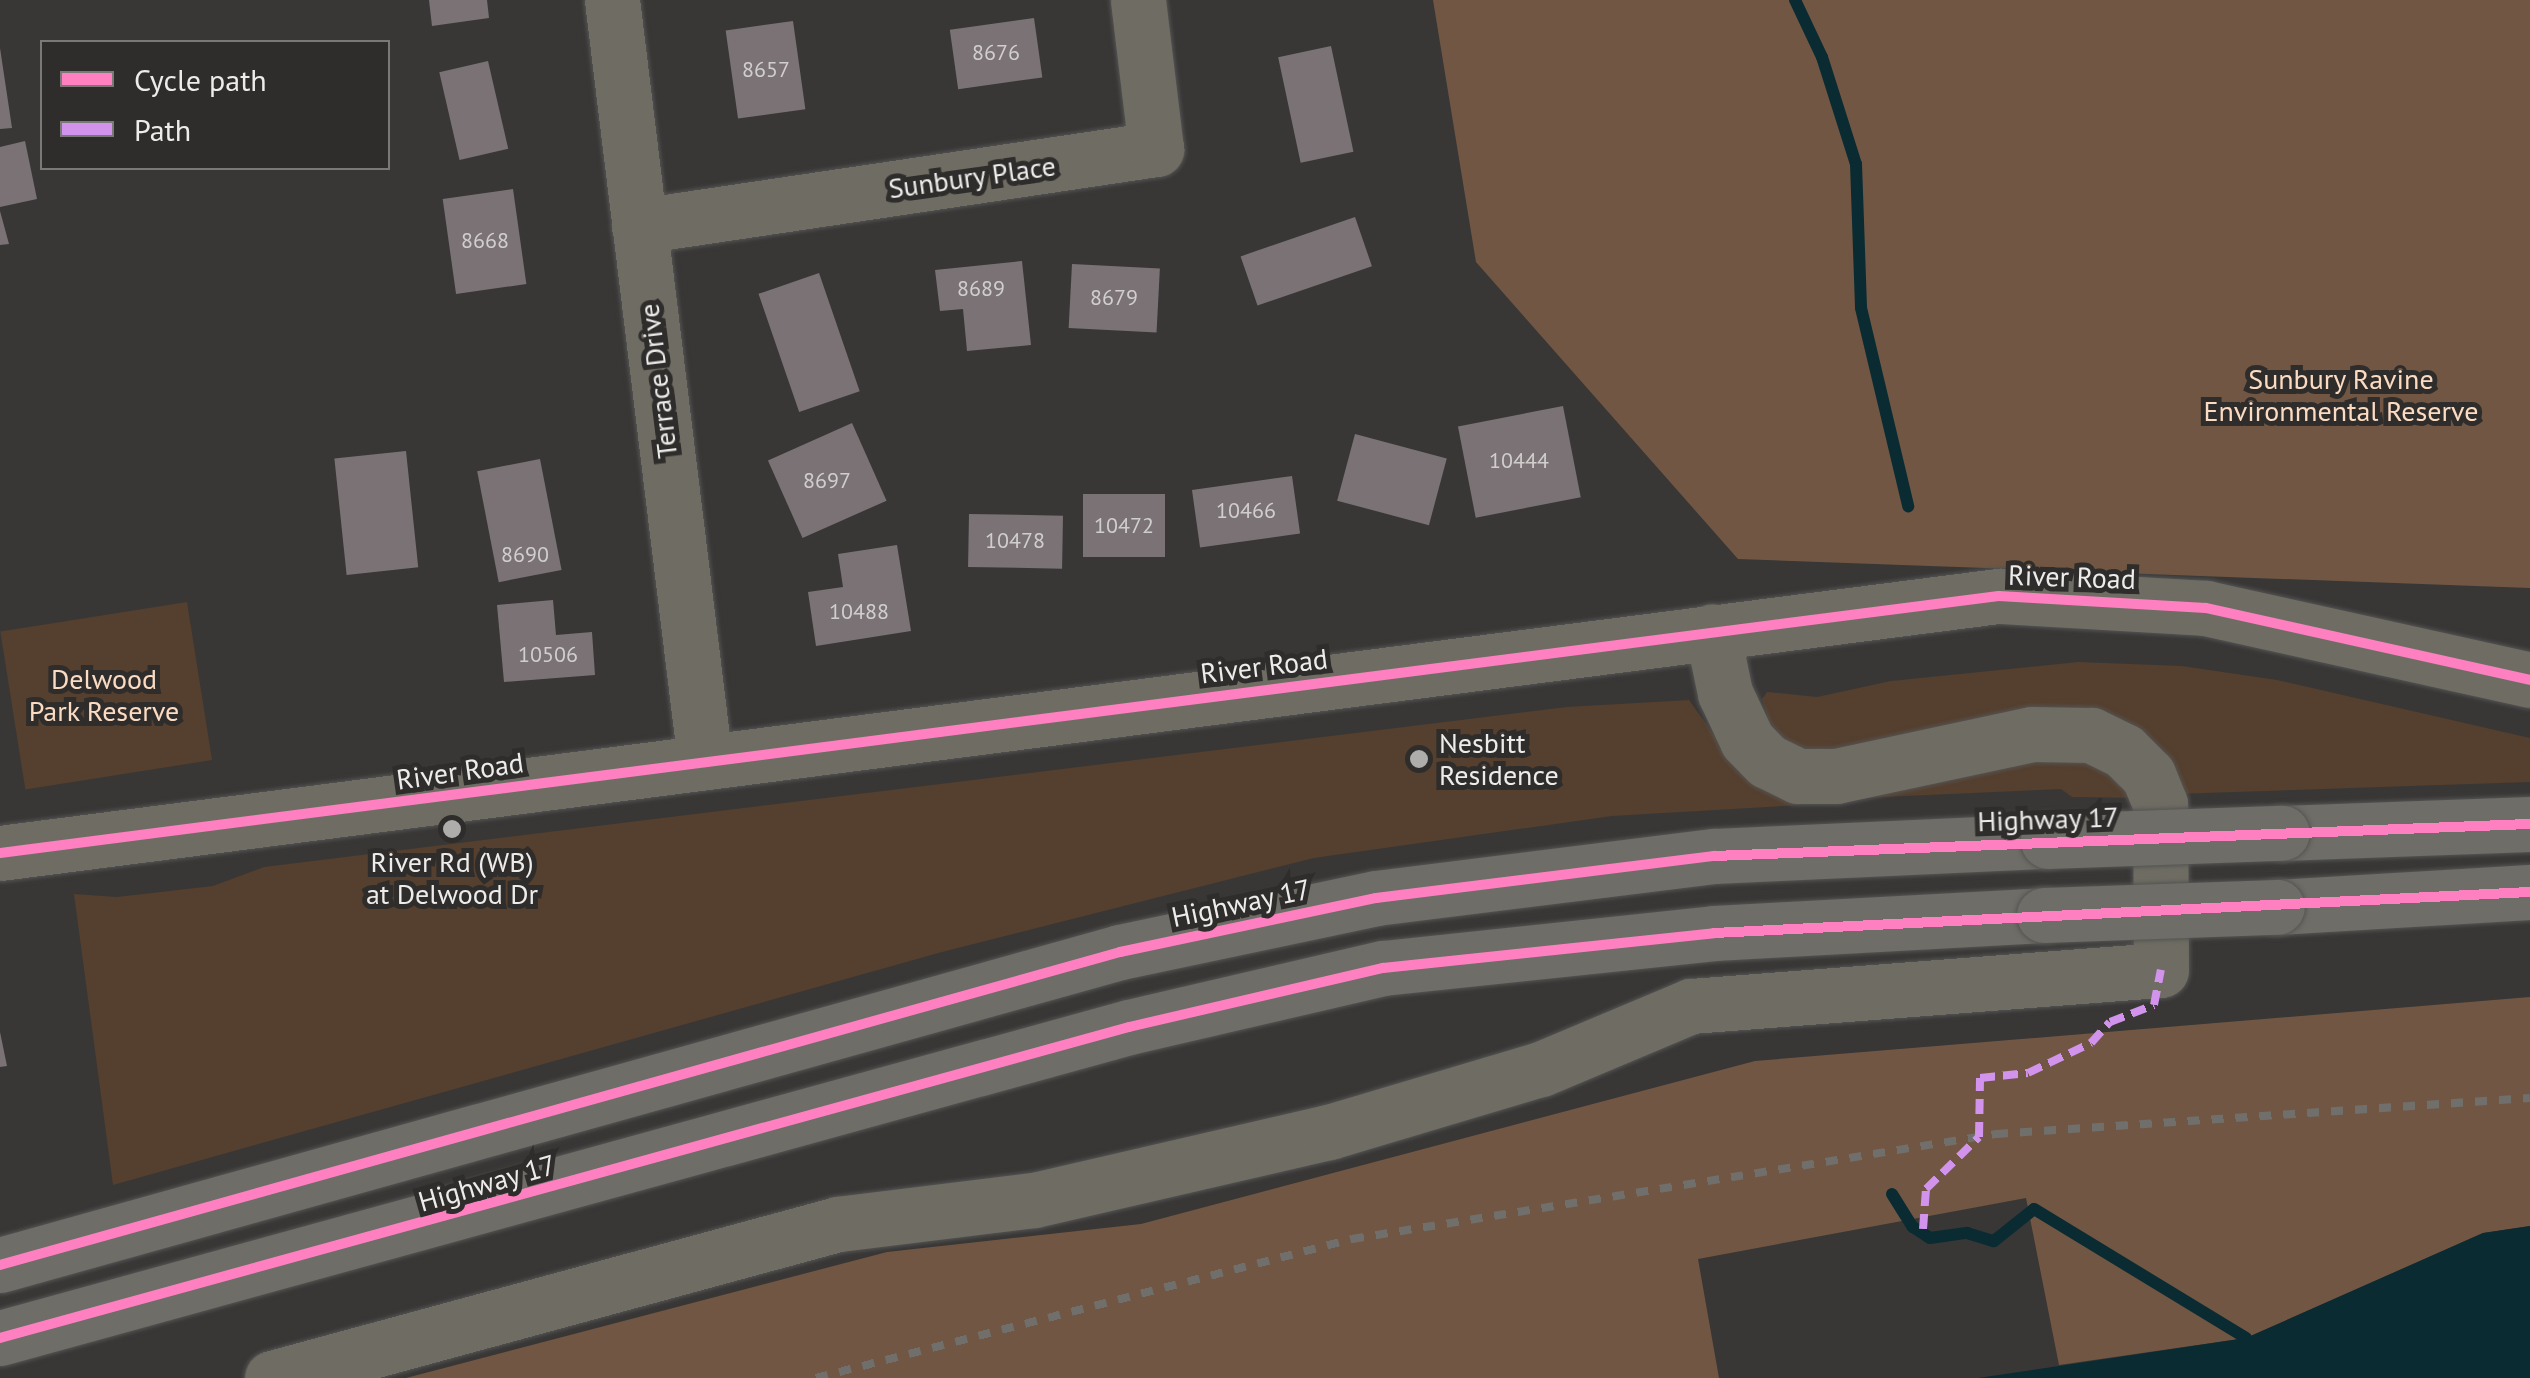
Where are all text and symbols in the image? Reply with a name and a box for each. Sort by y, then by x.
legend [40,40,390,170]
house number: 8676 [972,40,1020,66]
house number: 8657 [742,57,790,83]
text: Cycle path [134,60,267,99]
text: Path [134,110,191,149]
street label: Sunbury Place [886,149,1058,205]
house number: 8668 [461,228,509,254]
house number: 8689 [957,276,1005,302]
house number: 8679 [1090,285,1138,311]
street label: Terrace Drive [632,302,684,460]
park label: Sunbury Ravine Environmental Reserve [2204,362,2478,428]
house number: 10444 [1489,448,1549,474]
house number: 8697 [803,468,851,494]
house number: 10466 [1216,498,1276,524]
house number: 10472 [1094,513,1154,539]
house number: 10478 [985,528,1045,554]
house number: 8690 [501,542,549,568]
street label: River Road [2008,558,2136,596]
house number: 10488 [829,599,889,625]
house number: 10506 [518,642,578,668]
street label: River Road [1199,642,1329,690]
park label: Delwood Park Reserve [28,662,180,728]
place label: Nesbitt Residence [1439,726,1559,792]
street label: River Road [394,745,526,797]
marker: Nesbitt Residence [1408,748,1430,770]
street label: Highway 17 [1976,800,2120,838]
marker: River Rd (WB) at Delwood Dr [441,818,463,840]
place label: River Rd (WB) at Delwood Dr [366,845,538,911]
street label: Highway 17 [1168,872,1314,934]
street label: Highway 17 [414,1147,560,1219]

